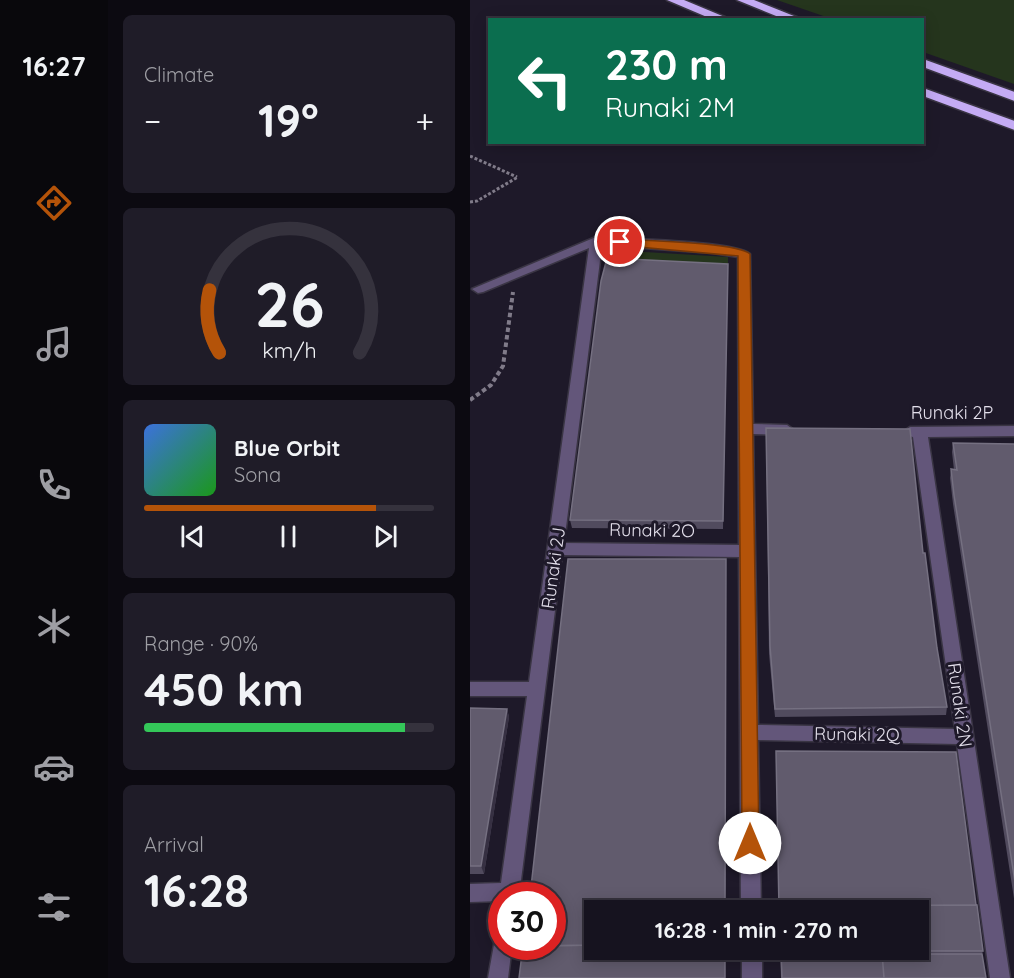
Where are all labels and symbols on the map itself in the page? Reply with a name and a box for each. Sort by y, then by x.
pin [594,216,645,267]
street label: Runaki 2P [911,401,993,424]
street label: Runaki 2O [609,518,695,542]
street label: Runaki 2J [536,526,570,610]
street label: Runaki 2N [943,661,977,749]
street label: Runaki 2Q [814,722,901,746]
position arrow [718,811,782,875]
speed limit sign: 30 [488,882,566,960]

